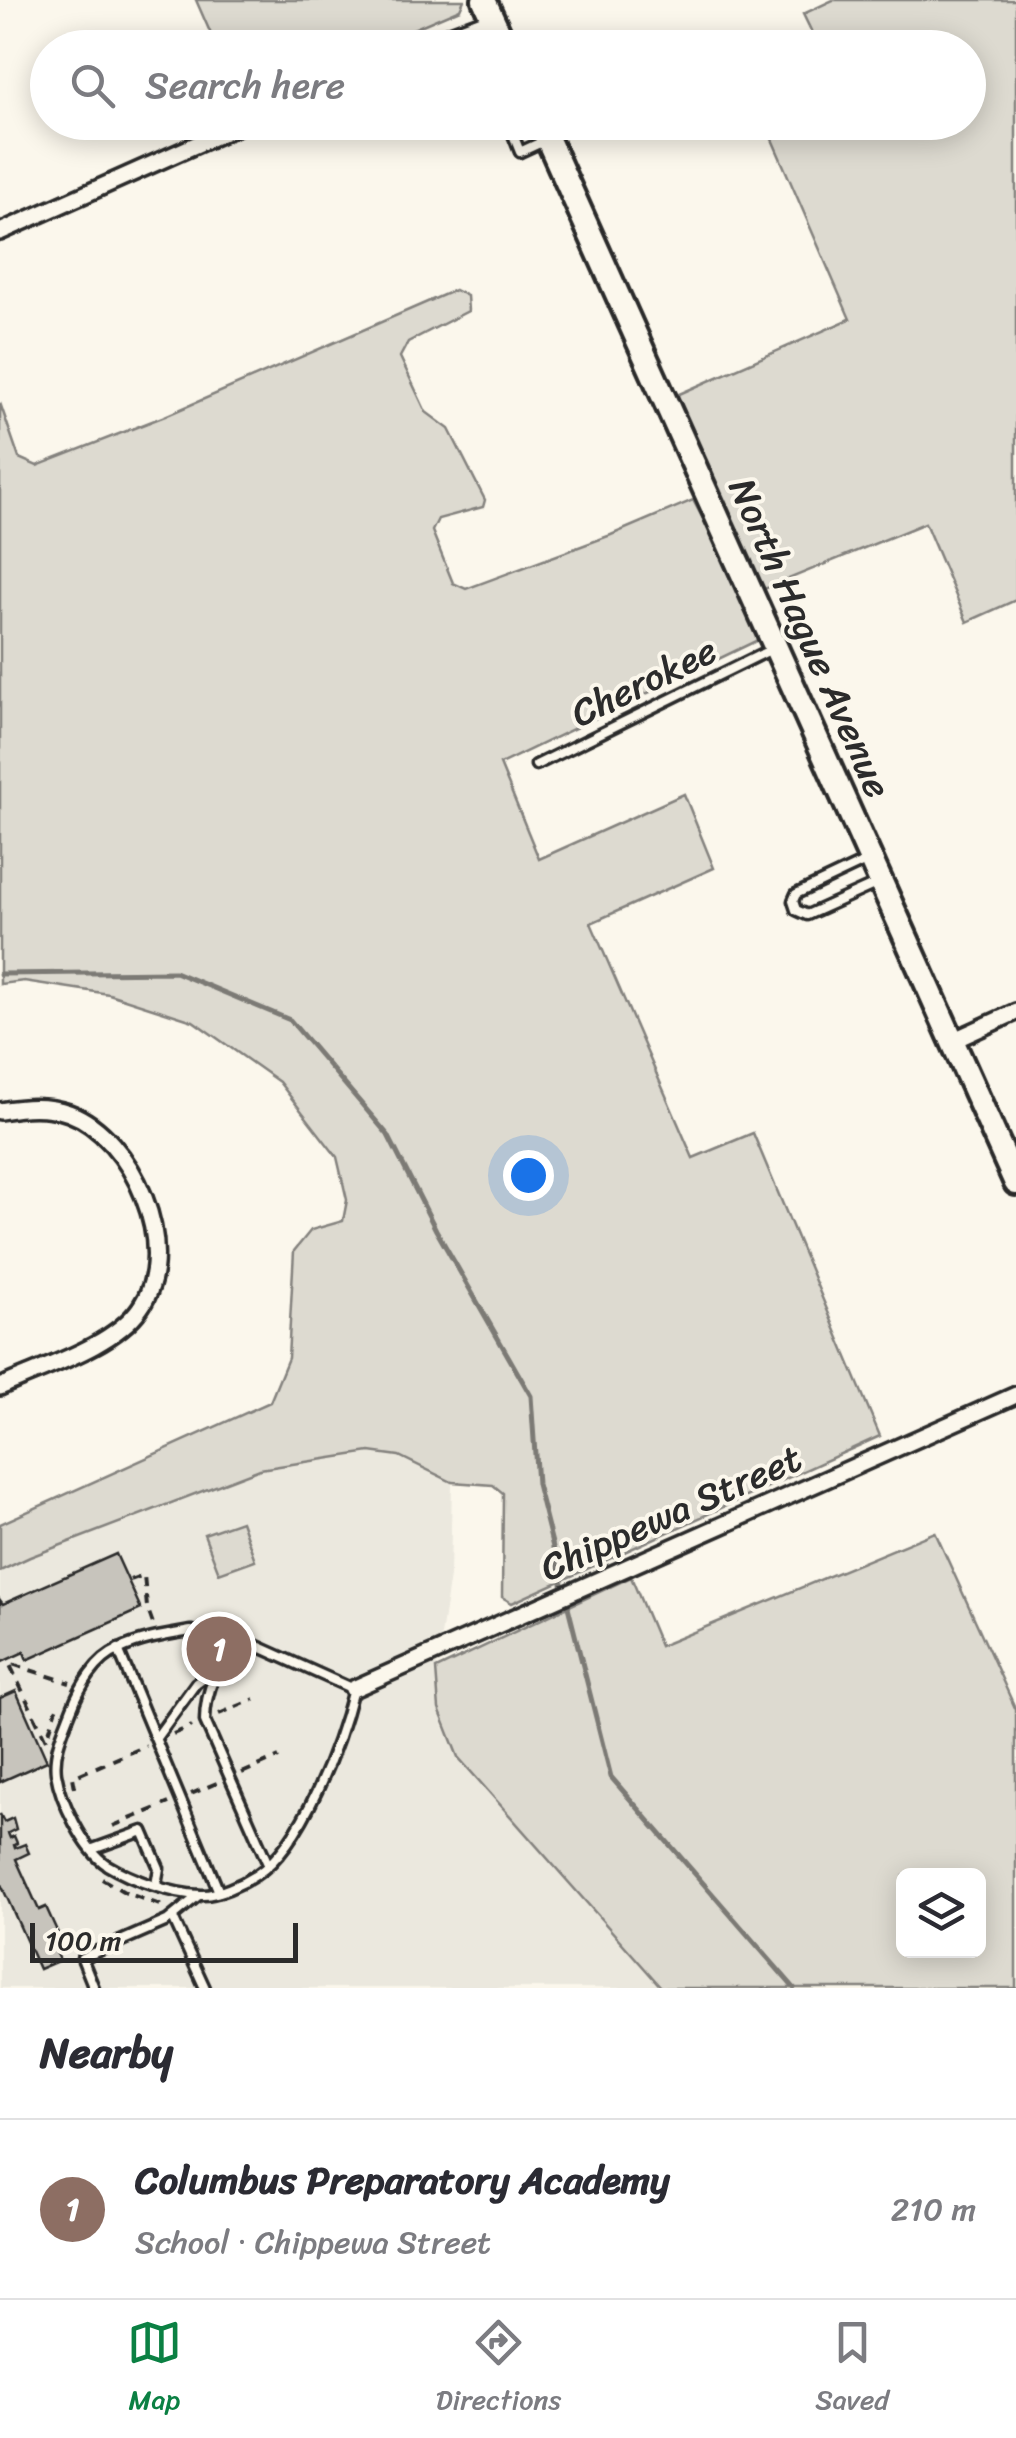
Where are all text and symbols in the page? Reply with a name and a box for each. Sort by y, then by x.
search box [30,30,986,140]
text: Search here [145,52,345,119]
icon: search [65,58,120,113]
street label: North Hague Avenue [709,467,911,809]
street label: Cherokee [559,618,729,746]
your location [503,1150,554,1201]
street label: Chippewa Street [529,1425,813,1601]
pin: 1 [186,1612,252,1686]
map controls [896,1868,986,1958]
button: layers [896,1868,986,1958]
text: 100 m [45,1916,121,1965]
scale bar [30,1918,298,1962]
text: Nearby [40,2016,173,2090]
text: Columbus Preparatory Academy [135,2147,670,2214]
text: 1 [66,2181,79,2238]
text: 210 m [891,2181,976,2238]
text: School · Chippewa Street [135,2214,491,2271]
tab: Map [127,2315,182,2424]
tab: Directions [436,2315,561,2424]
tab: Saved [815,2315,889,2424]

